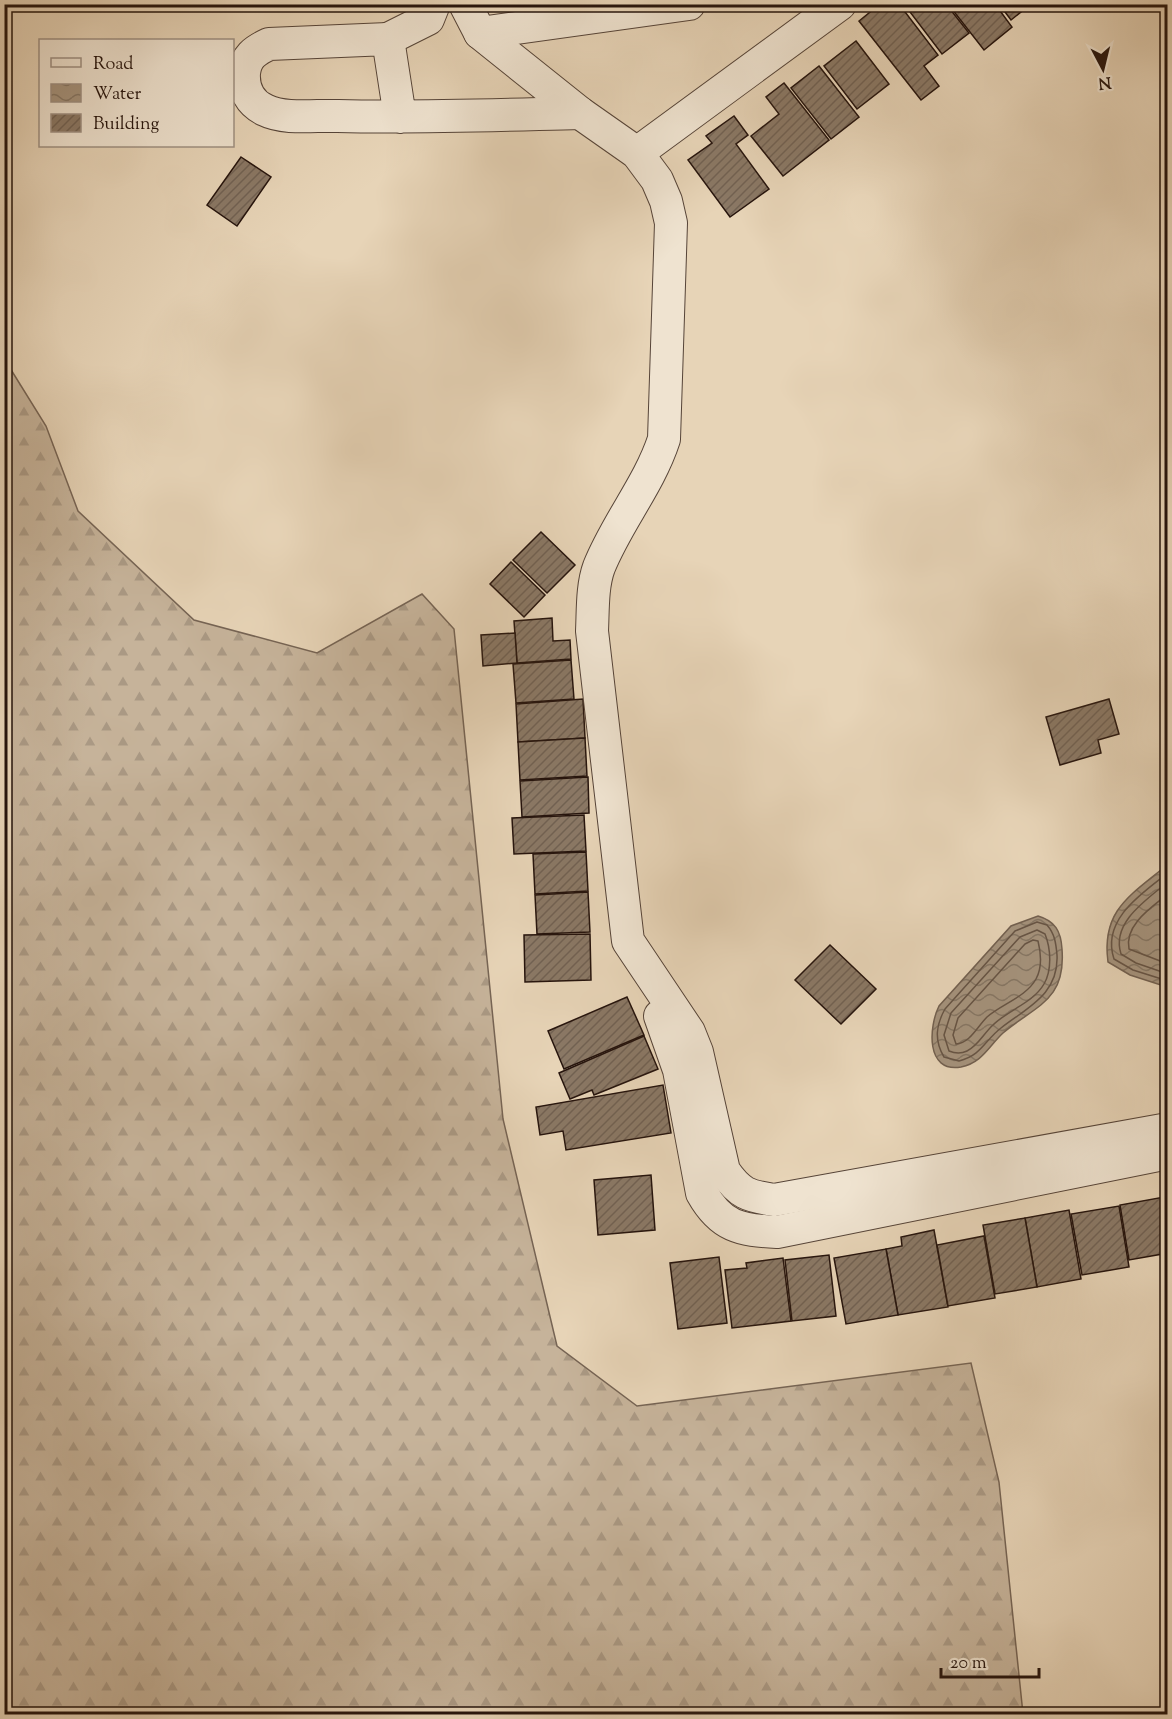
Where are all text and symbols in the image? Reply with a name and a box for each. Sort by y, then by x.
legend [39,39,234,147]
north arrow [1073,39,1133,99]
text: Road [93,52,133,78]
text: N [1097,69,1112,94]
text: Water [93,82,142,108]
text: Building [93,112,159,138]
scale bar [941,1641,1038,1679]
text: 20 m [950,1651,987,1677]

